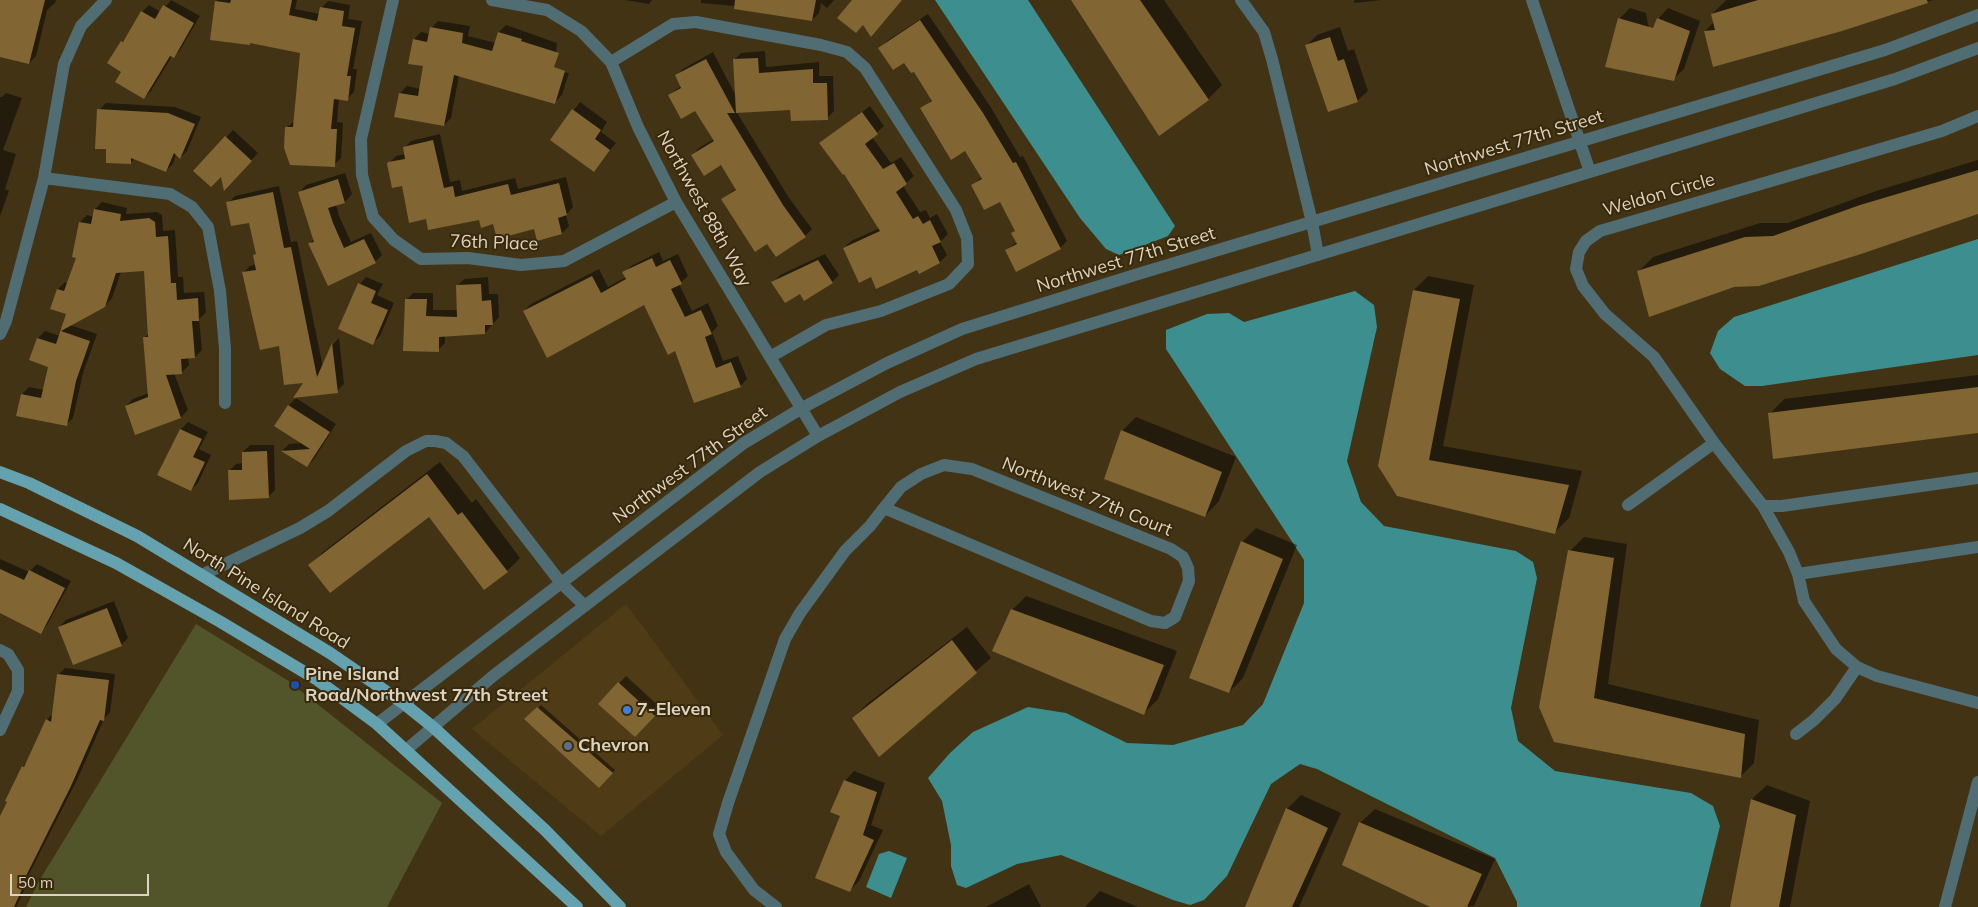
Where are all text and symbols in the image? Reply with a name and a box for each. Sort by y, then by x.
street label: Northwest 77th Street [1422,106,1606,180]
street label: Northwest 88th Way [652,127,756,291]
street label: Weldon Circle [1601,169,1717,221]
street label: Northwest 77th Street [1034,223,1218,297]
street label: 76th Place [449,231,539,255]
street label: Northwest 77th Street [609,402,771,528]
street label: Northwest 77th Court [999,453,1175,541]
street label: North Pine Island Road [179,534,353,654]
place label: Pine Island Road/Northwest 77th Street [305,664,548,706]
marker: Pine Island Road/Northwest 77th Street [289,679,301,691]
place label: 7-Eleven [637,699,711,721]
marker: 7-Eleven [621,704,633,716]
place label: Chevron [578,735,649,757]
marker: Chevron [562,740,574,752]
scale bar [12,864,151,896]
text: 50 m [18,873,53,892]

